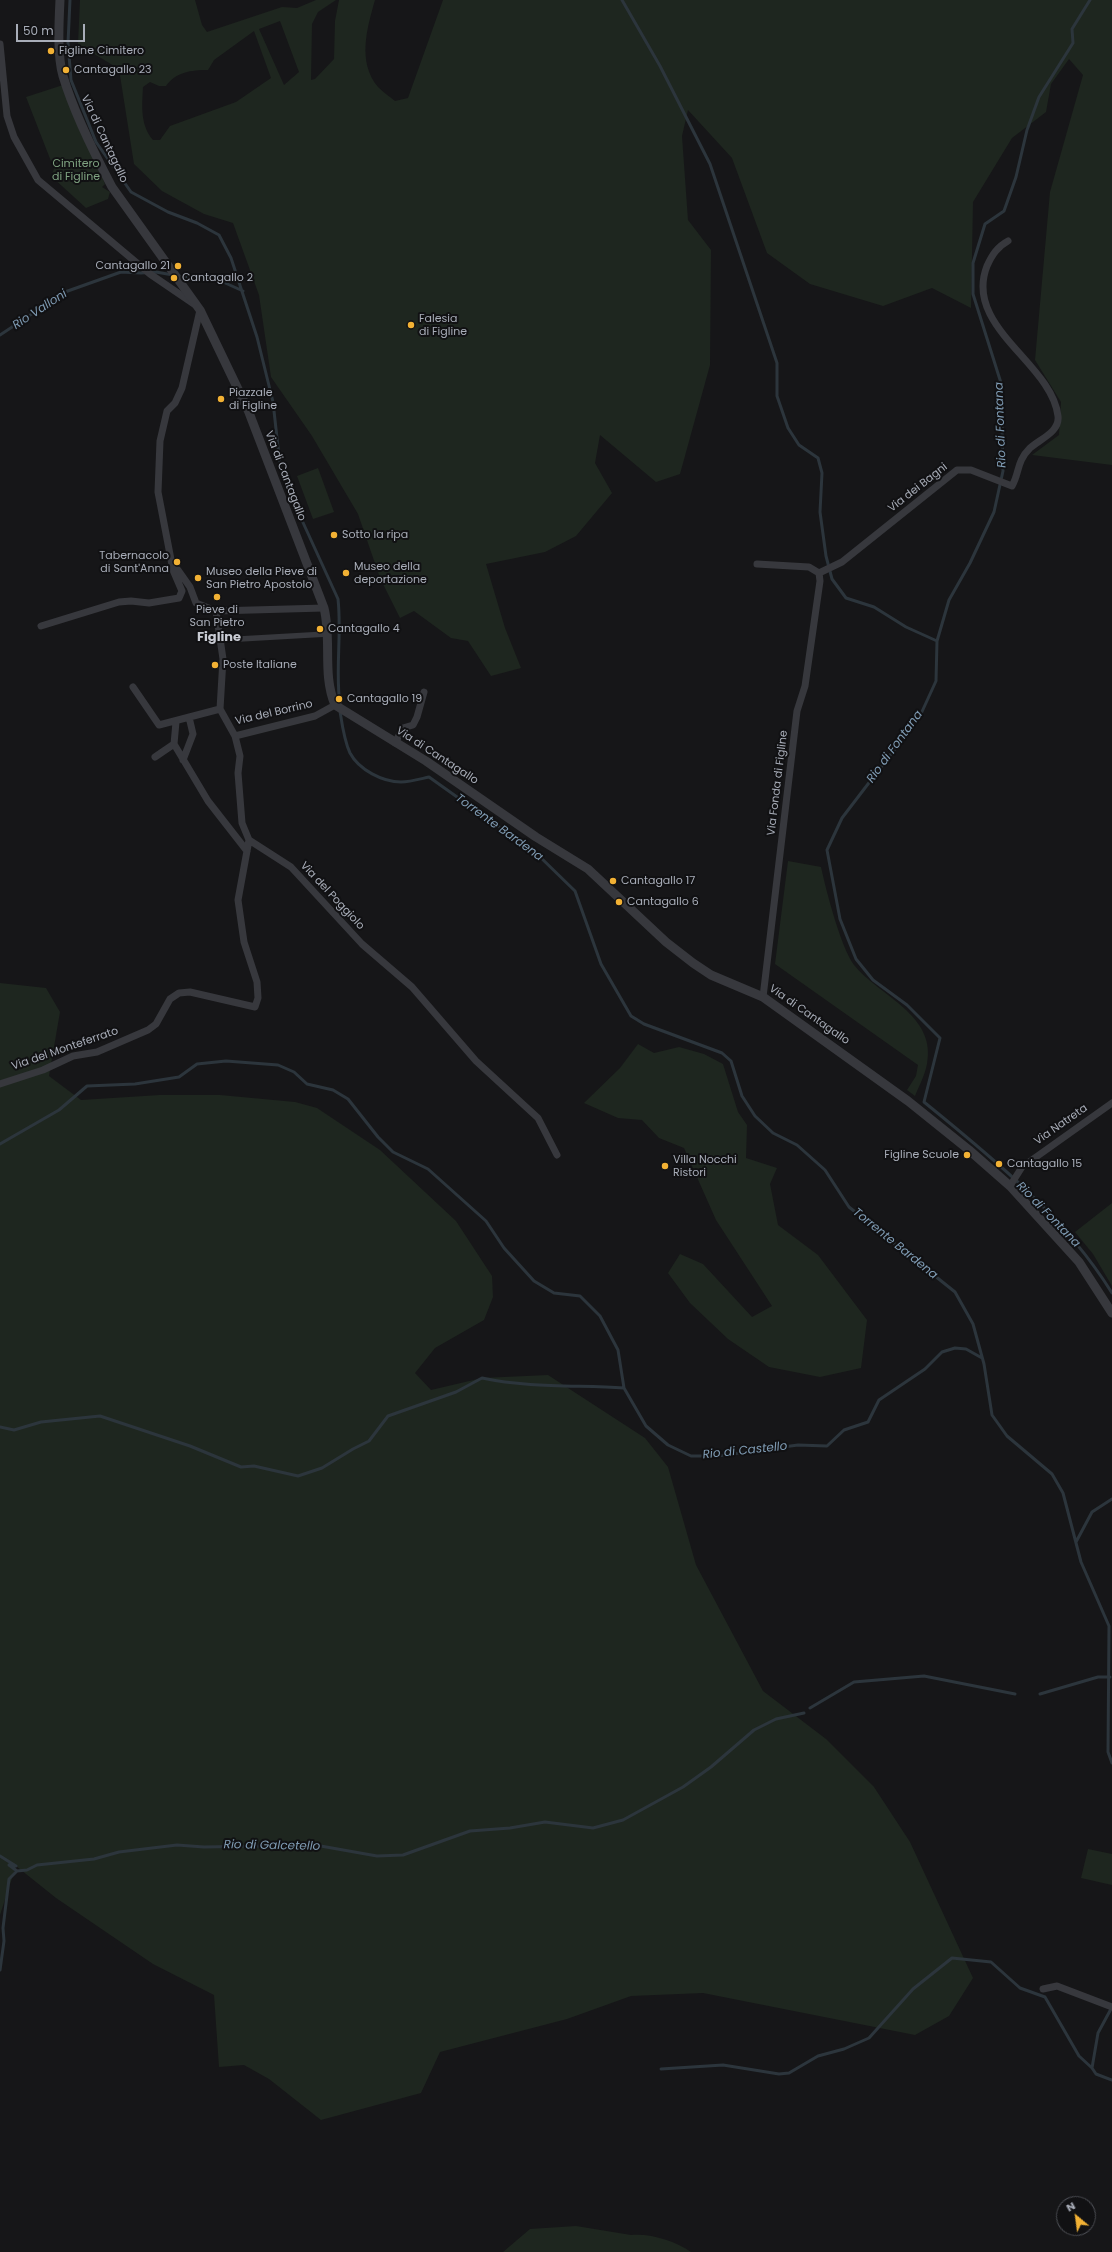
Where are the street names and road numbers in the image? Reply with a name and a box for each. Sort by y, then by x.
street label: Via di Cantagallo [78,93,130,185]
street label: Via di Cantagallo [262,429,308,523]
street label: Via dei Bagni [886,461,950,515]
street label: Via del Borrino [234,698,314,728]
street label: Via di Cantagallo [393,725,481,787]
street label: Via Fonda di Figline [765,730,791,836]
street label: Via del Poggiolo [297,859,367,933]
street label: Via di Cantagallo [766,982,852,1048]
street label: Via del Monteferrato [10,1025,120,1073]
street label: Via Natreta [1032,1102,1090,1148]

